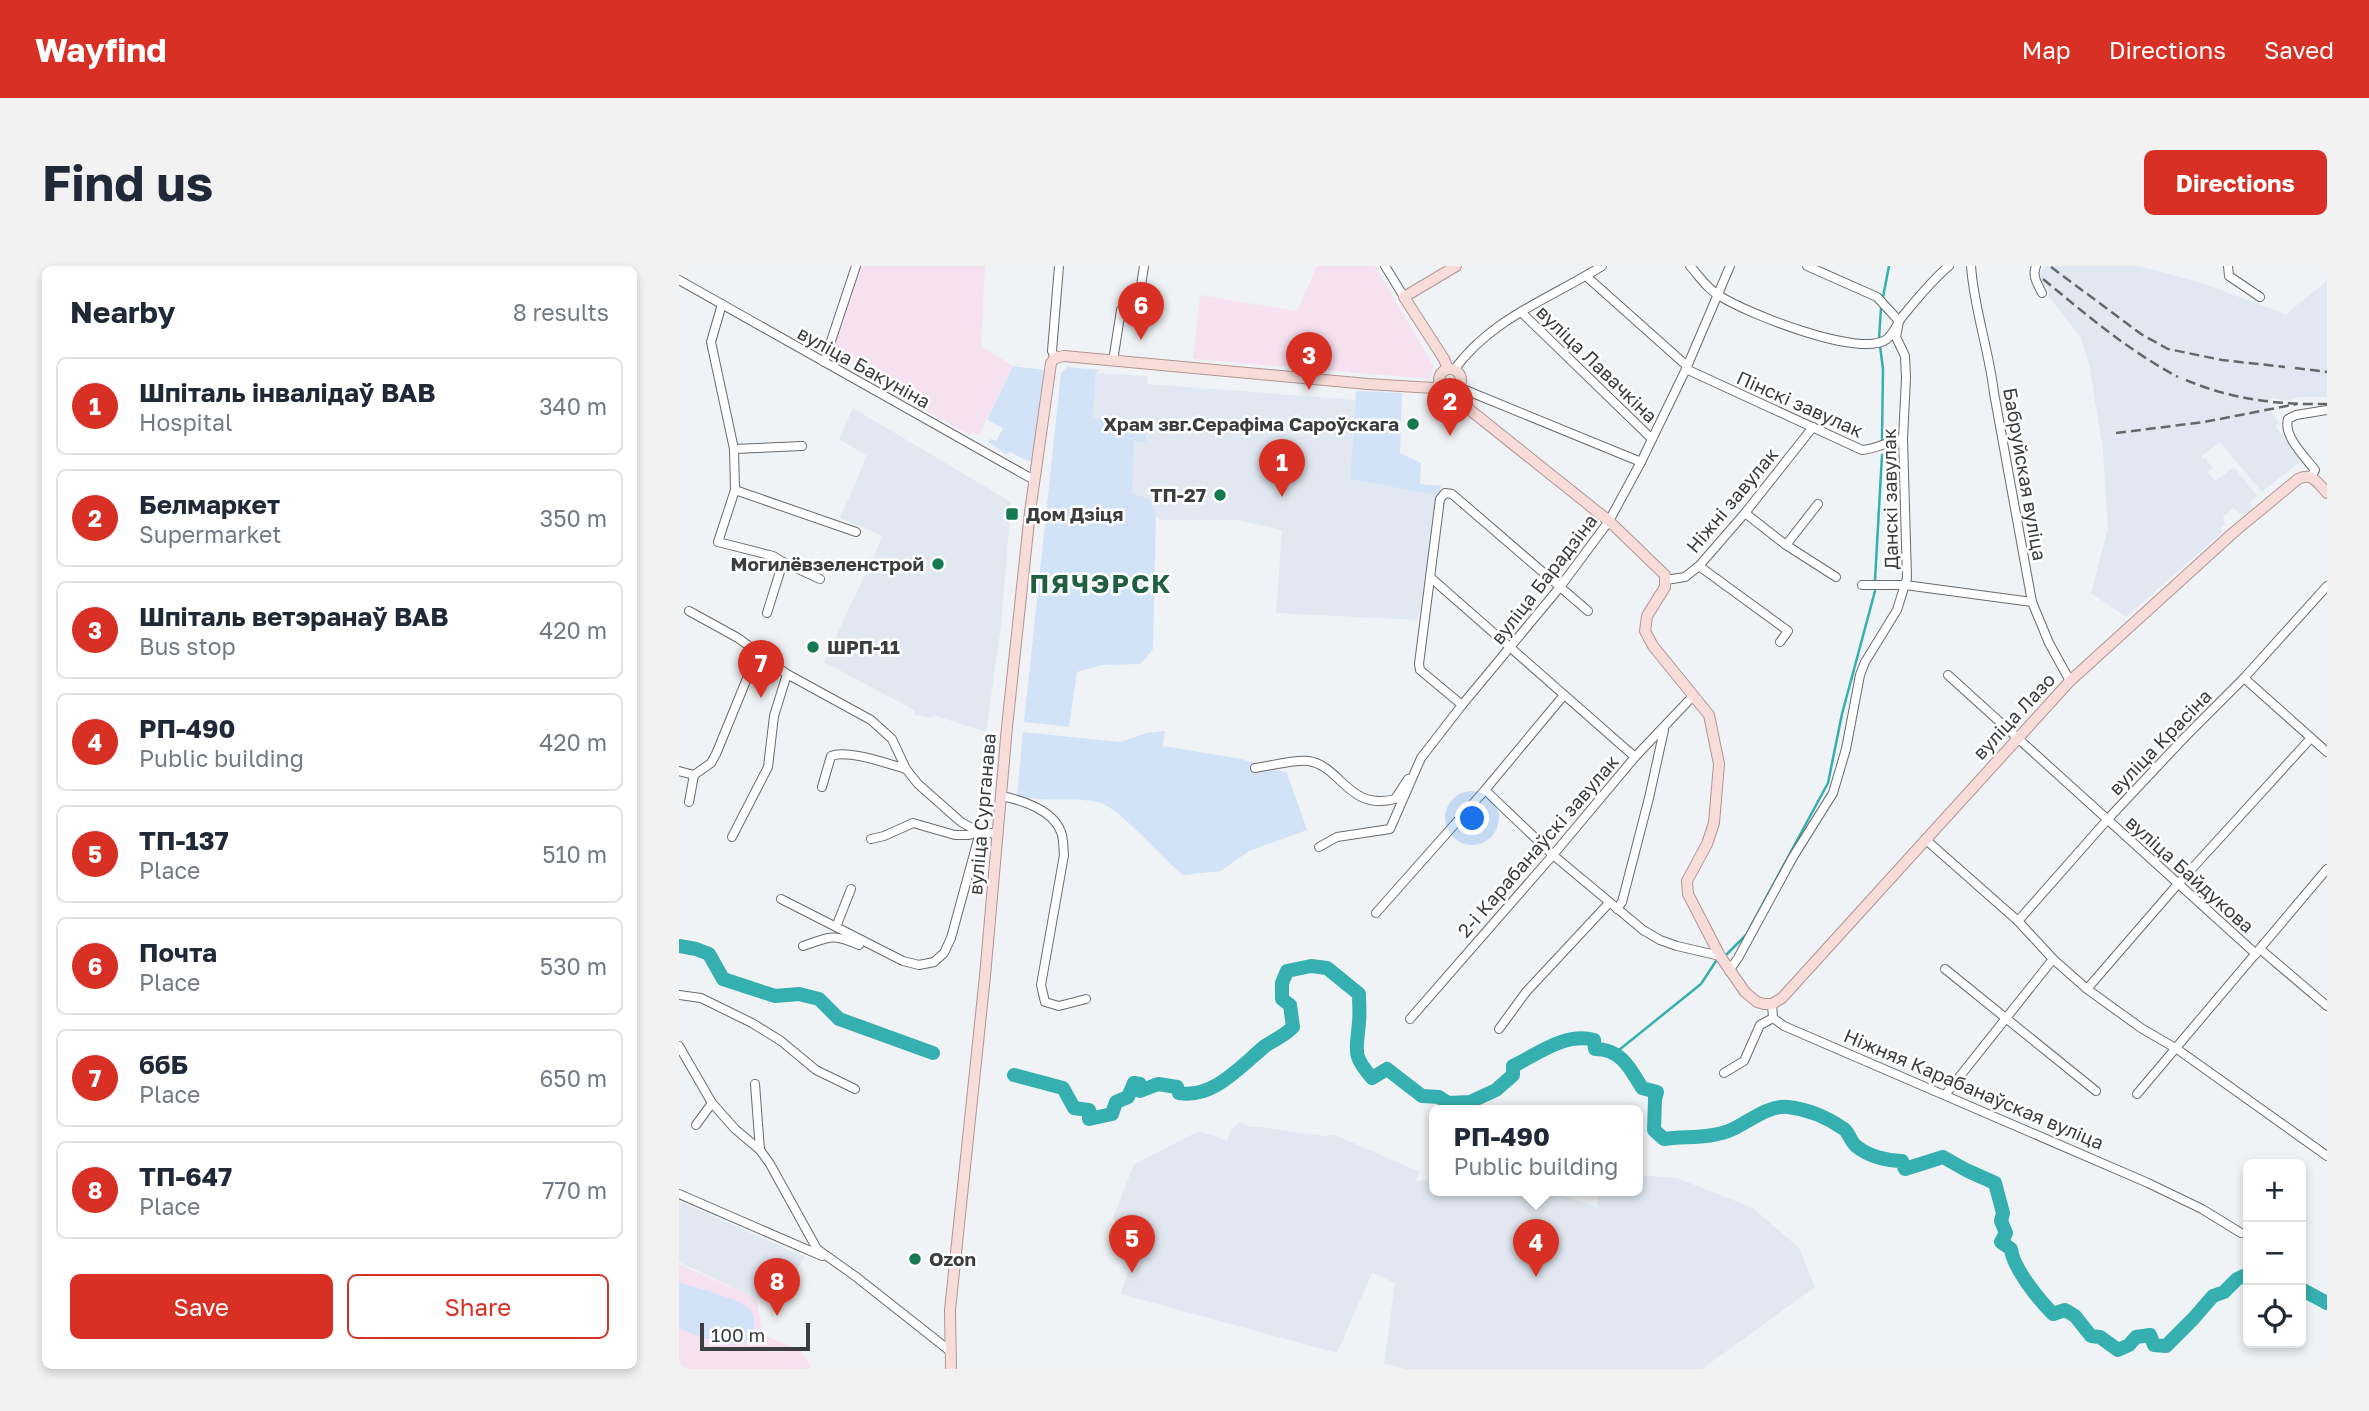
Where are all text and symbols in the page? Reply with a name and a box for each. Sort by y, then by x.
text: Wayfind [35,30,166,69]
text: Map [2022,35,2071,64]
text: Directions [2109,35,2226,64]
text: Saved [2264,35,2334,64]
button: Directions [2144,150,2327,215]
text: Find us [42,153,213,212]
pin: 6 [1118,282,1164,340]
text: Nearby [70,294,175,330]
text: 8 results [513,298,609,326]
street label: вуліца Лавачкіна [1532,300,1663,427]
street label: вуліца Бакуніна [794,321,935,413]
pin: 3 [1286,332,1332,390]
street label: Пінскі завулак [1733,365,1867,442]
text: Шпіталь інвалідаў ВАВ [139,377,436,408]
pin: 2 [1427,378,1473,436]
street label: Бабруйская вуліца [1999,386,2052,562]
text: 1 [89,392,101,420]
text: 340 m [539,392,607,420]
text: Hospital [139,408,232,436]
place label: Храм звг.Серафіма Сароўскага [1103,412,1399,435]
marker: Храм звг.Серафіма Сароўскага [1405,416,1421,432]
street label: Данскі завулак [1877,428,1902,570]
pin: 1 [1259,439,1305,497]
street label: Ніжні завулак [1681,442,1782,557]
place label: ТП-27 [1150,483,1206,506]
marker: ТП-27 [1212,487,1228,503]
text: Белмаркет [139,489,280,520]
place label: Дом Дзіця [1026,502,1123,525]
text: 2 [88,504,102,532]
text: 350 m [540,504,607,532]
marker: Дом Дзіця [1004,506,1020,522]
street label: вуліца Барадзіна [1486,509,1602,648]
text: Supermarket [139,520,282,548]
place label: Могилёвзеленстрой [731,552,924,575]
marker: Могилёвзеленстрой [930,556,946,572]
district label: ПЯЧЭРСК [1030,568,1172,599]
text: Шпіталь ветэранаў ВАВ [139,601,449,632]
text: 3 [88,616,102,644]
text: 420 m [539,616,607,644]
text: Bus stop [139,632,236,660]
place label: ШРП-11 [827,635,900,658]
marker: ШРП-11 [805,639,821,655]
pin: 7 [738,640,784,698]
street label: вуліца Лазо [1968,668,2060,764]
street label: вуліца Красіна [2104,684,2216,799]
text: РП-490 [139,713,235,744]
text: 4 [88,728,102,756]
text: 420 m [539,728,607,756]
street label: вуліца Сурганава [963,732,1000,896]
text: Public building [139,744,304,772]
street label: 2-і Карабанаўскі завулак [1452,750,1623,941]
your location [1455,801,1489,835]
street label: вуліца Байдукова [2121,810,2259,937]
text: ТП-137 [139,825,229,856]
text: 5 [88,840,102,868]
text: 510 m [542,840,607,868]
text: Place [139,856,200,884]
text: Почта [139,937,217,968]
text: 6 [88,952,102,980]
text: 530 m [540,952,607,980]
text: Place [139,968,200,996]
street label: Ніжняя Карабанаўская вуліца [1841,1023,2108,1154]
text: ббБ [139,1049,188,1080]
text: 7 [89,1064,101,1092]
text: 650 m [539,1064,607,1092]
text: Place [139,1080,200,1108]
popup [1429,1105,1643,1196]
text: РП-490 [1454,1121,1550,1152]
text: Public building [1454,1152,1618,1180]
map controls [2243,1159,2306,1348]
button: + [2243,1159,2306,1222]
text: ТП-647 [139,1161,232,1192]
text: 8 [88,1176,102,1204]
text: 770 m [542,1176,607,1204]
text: Place [139,1192,200,1220]
pin: 5 [1109,1215,1155,1273]
pin: 4 [1513,1219,1559,1277]
button: − [2243,1222,2306,1285]
place label: Ozon [929,1247,976,1270]
marker: Ozon [907,1251,923,1267]
pin: 8 [754,1258,800,1316]
button: Save [70,1274,333,1339]
button: Share [347,1274,609,1339]
button: locate [2243,1285,2306,1348]
scale bar [700,1320,810,1352]
text: 100 m [711,1323,765,1346]

